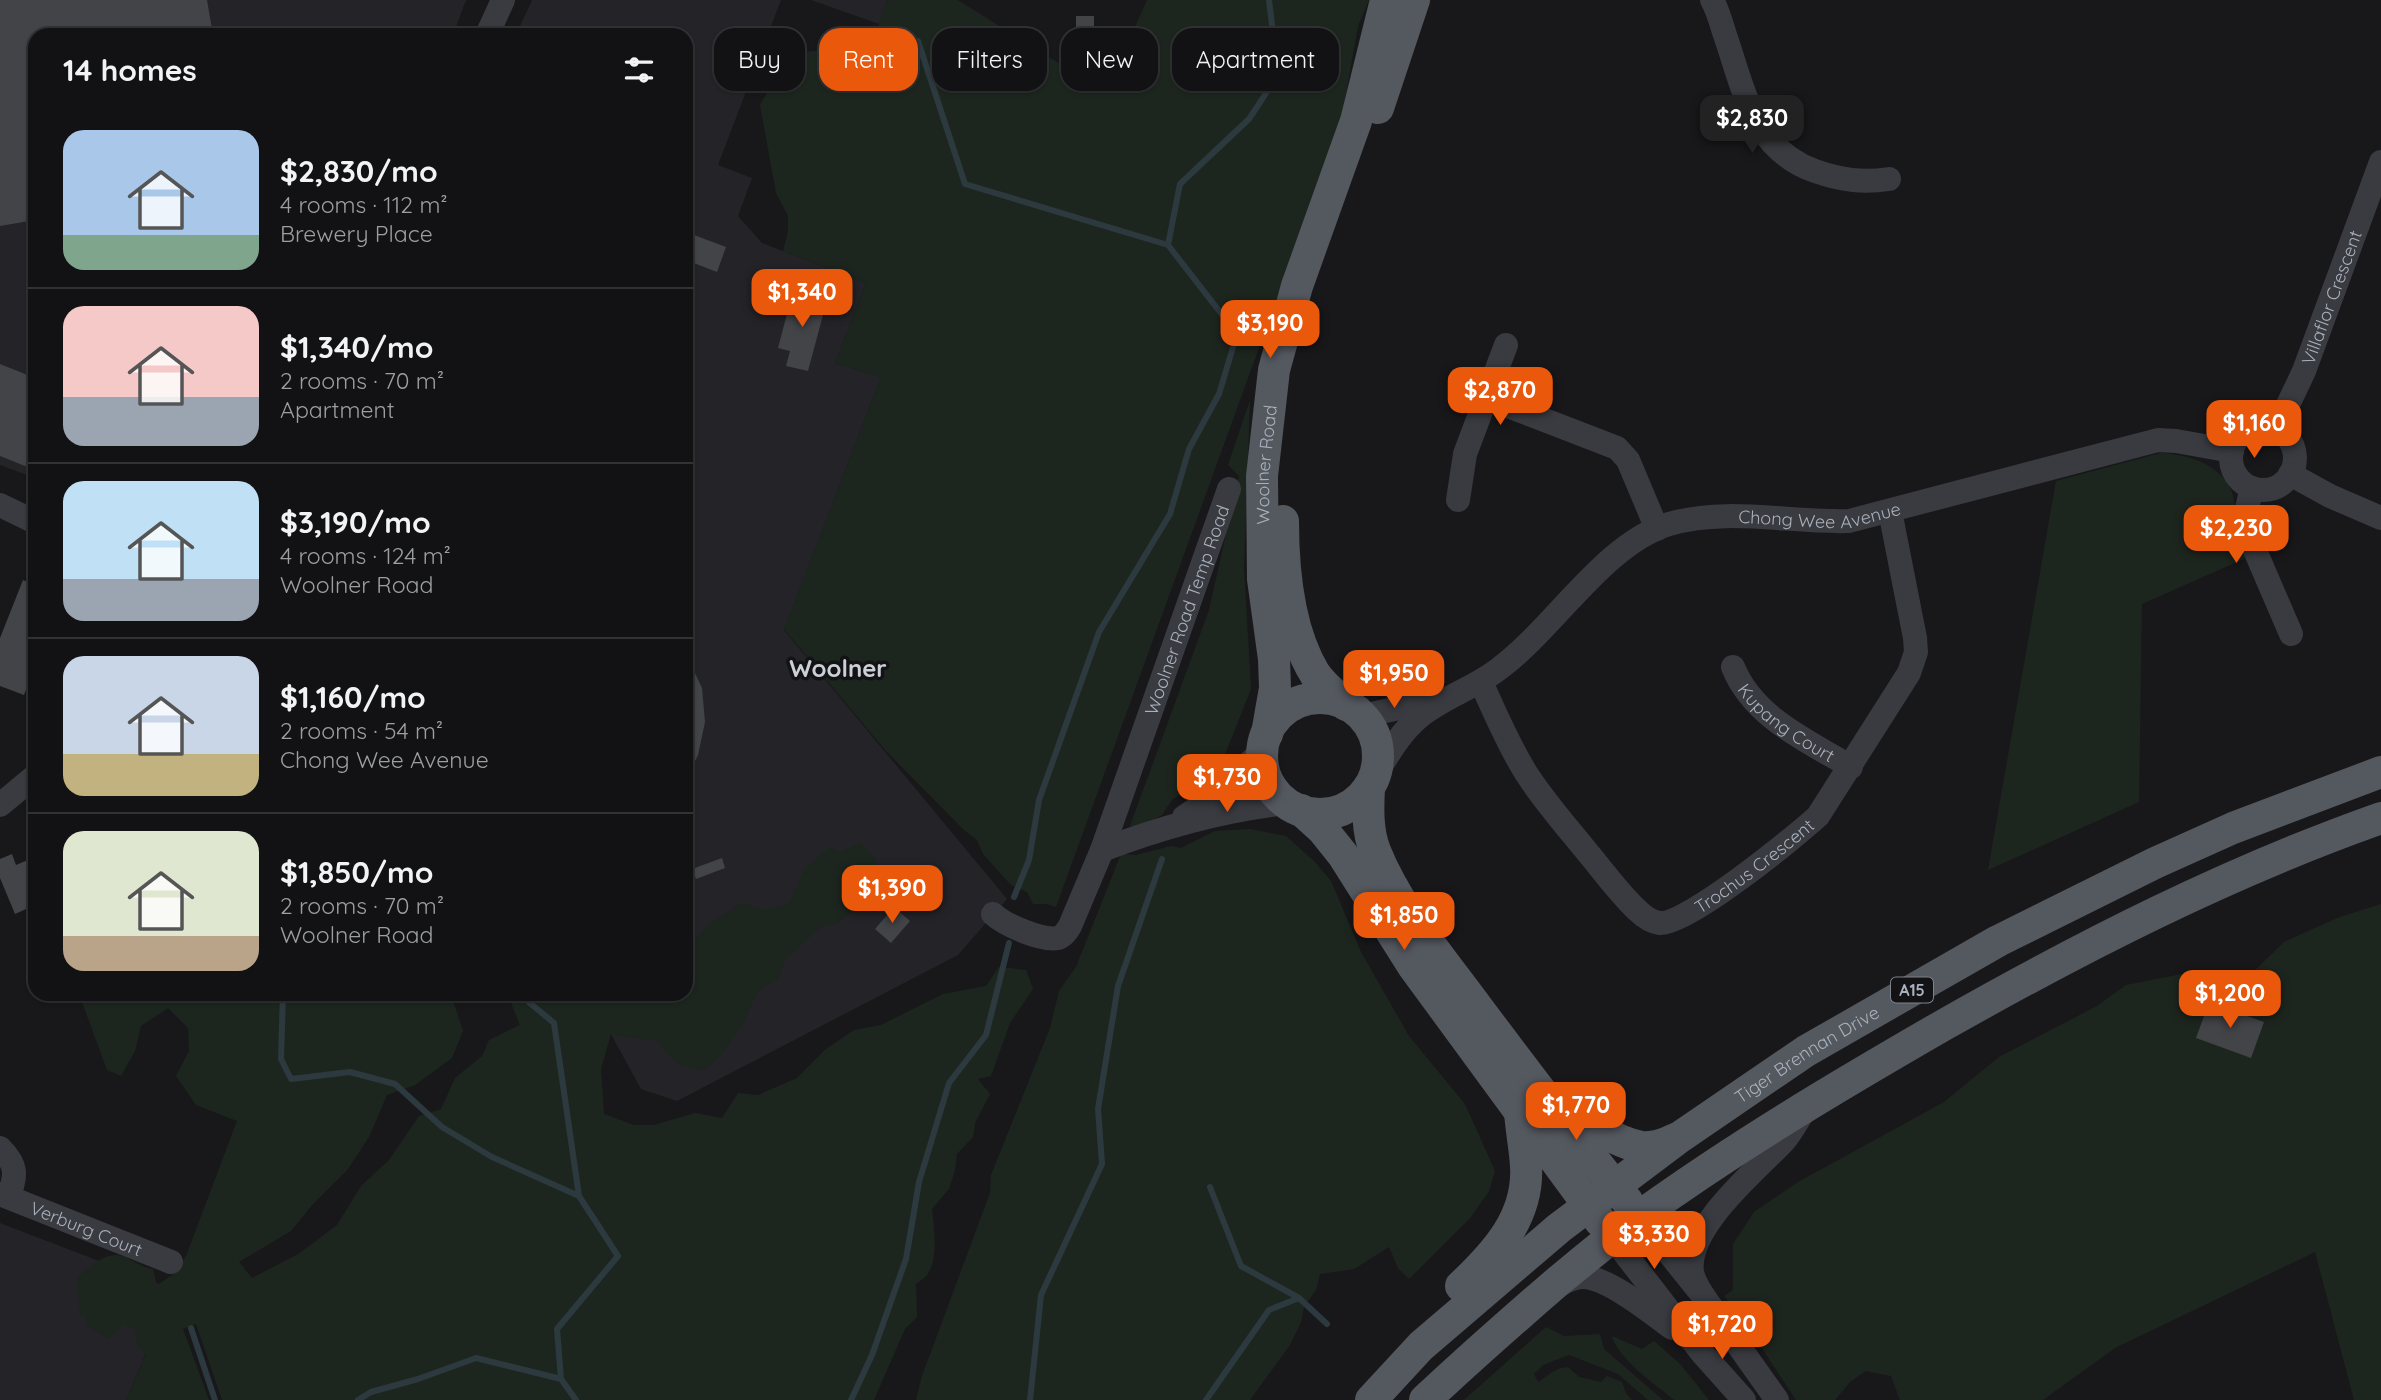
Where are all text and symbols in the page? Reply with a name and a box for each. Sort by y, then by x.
chip: Buy [714,28,805,91]
chip: Rent [819,28,918,91]
chip: Filters [932,28,1047,91]
chip: New [1061,28,1158,91]
chip: Apartment [1172,28,1339,91]
text: 14 homes [63,51,197,89]
icon: filters [620,51,658,89]
pin: $2,830 [1695,96,1809,155]
text: $2,830 [1716,103,1788,132]
text: $2,830/mo [280,152,438,190]
icon: home [119,158,203,242]
text: 4 rooms · 112 m² [280,190,448,219]
text: Brewery Place [280,219,433,248]
street label: Villaflor Crescent [2296,227,2366,367]
pin: $1,340 [745,270,859,329]
text: $1,340 [768,277,837,306]
pin: $3,190 [1213,300,1327,360]
text: $3,190 [1237,308,1303,337]
text: $1,340/mo [280,328,433,366]
icon: home [119,334,203,418]
text: 2 rooms · 70 m² [280,366,444,395]
pin: $2,870 [1443,368,1557,427]
text: $2,870 [1464,375,1536,404]
text: Apartment [280,395,394,424]
pin: $1,160 [2197,400,2311,460]
street label: Woolner Road [1250,404,1281,525]
text: $1,160 [2222,408,2286,437]
street label: Chong Wee Avenue [1738,496,1903,533]
street label: Woolner Road Temp Road [1139,502,1234,718]
text: $3,190/mo [280,503,431,541]
pin: $2,230 [2179,505,2293,565]
icon: home [119,509,203,593]
text: $2,230 [2200,513,2272,542]
text: 4 rooms · 124 m² [280,541,451,570]
text: Woolner Road [280,570,433,599]
pin: $1,950 [1337,650,1451,710]
district label: Woolner [789,653,887,683]
text: $1,950 [1359,658,1429,687]
text: $1,160/mo [280,678,426,716]
street label: Kupang Court [1733,679,1839,767]
icon: home [119,684,203,768]
text: 2 rooms · 54 m² [280,716,443,745]
text: Chong Wee Avenue [280,745,489,774]
pin: $1,730 [1170,754,1284,814]
text: $1,730 [1193,762,1261,791]
street label: Trochus Crescent [1690,813,1818,918]
text: $1,850/mo [280,853,433,891]
icon: home [119,859,203,943]
pin: $1,390 [835,866,949,925]
text: $1,390 [858,873,926,902]
text: 2 rooms · 70 m² [280,891,444,920]
pin: $1,850 [1347,892,1461,952]
text: $1,850 [1370,900,1438,929]
text: Woolner Road [280,920,433,949]
pin: $1,200 [2173,970,2287,1030]
road number: A15 [1891,978,1933,1002]
text: $1,200 [2195,978,2265,1007]
street label: Tiger Brennan Drive [1730,1000,1883,1108]
pin: $1,770 [1519,1082,1633,1142]
text: $1,770 [1542,1090,1610,1119]
street label: Verburg Court [27,1196,146,1261]
pin: $3,330 [1597,1212,1711,1271]
text: $3,330 [1618,1219,1690,1248]
pin: $1,720 [1665,1302,1779,1361]
text: $1,720 [1688,1309,1756,1338]

